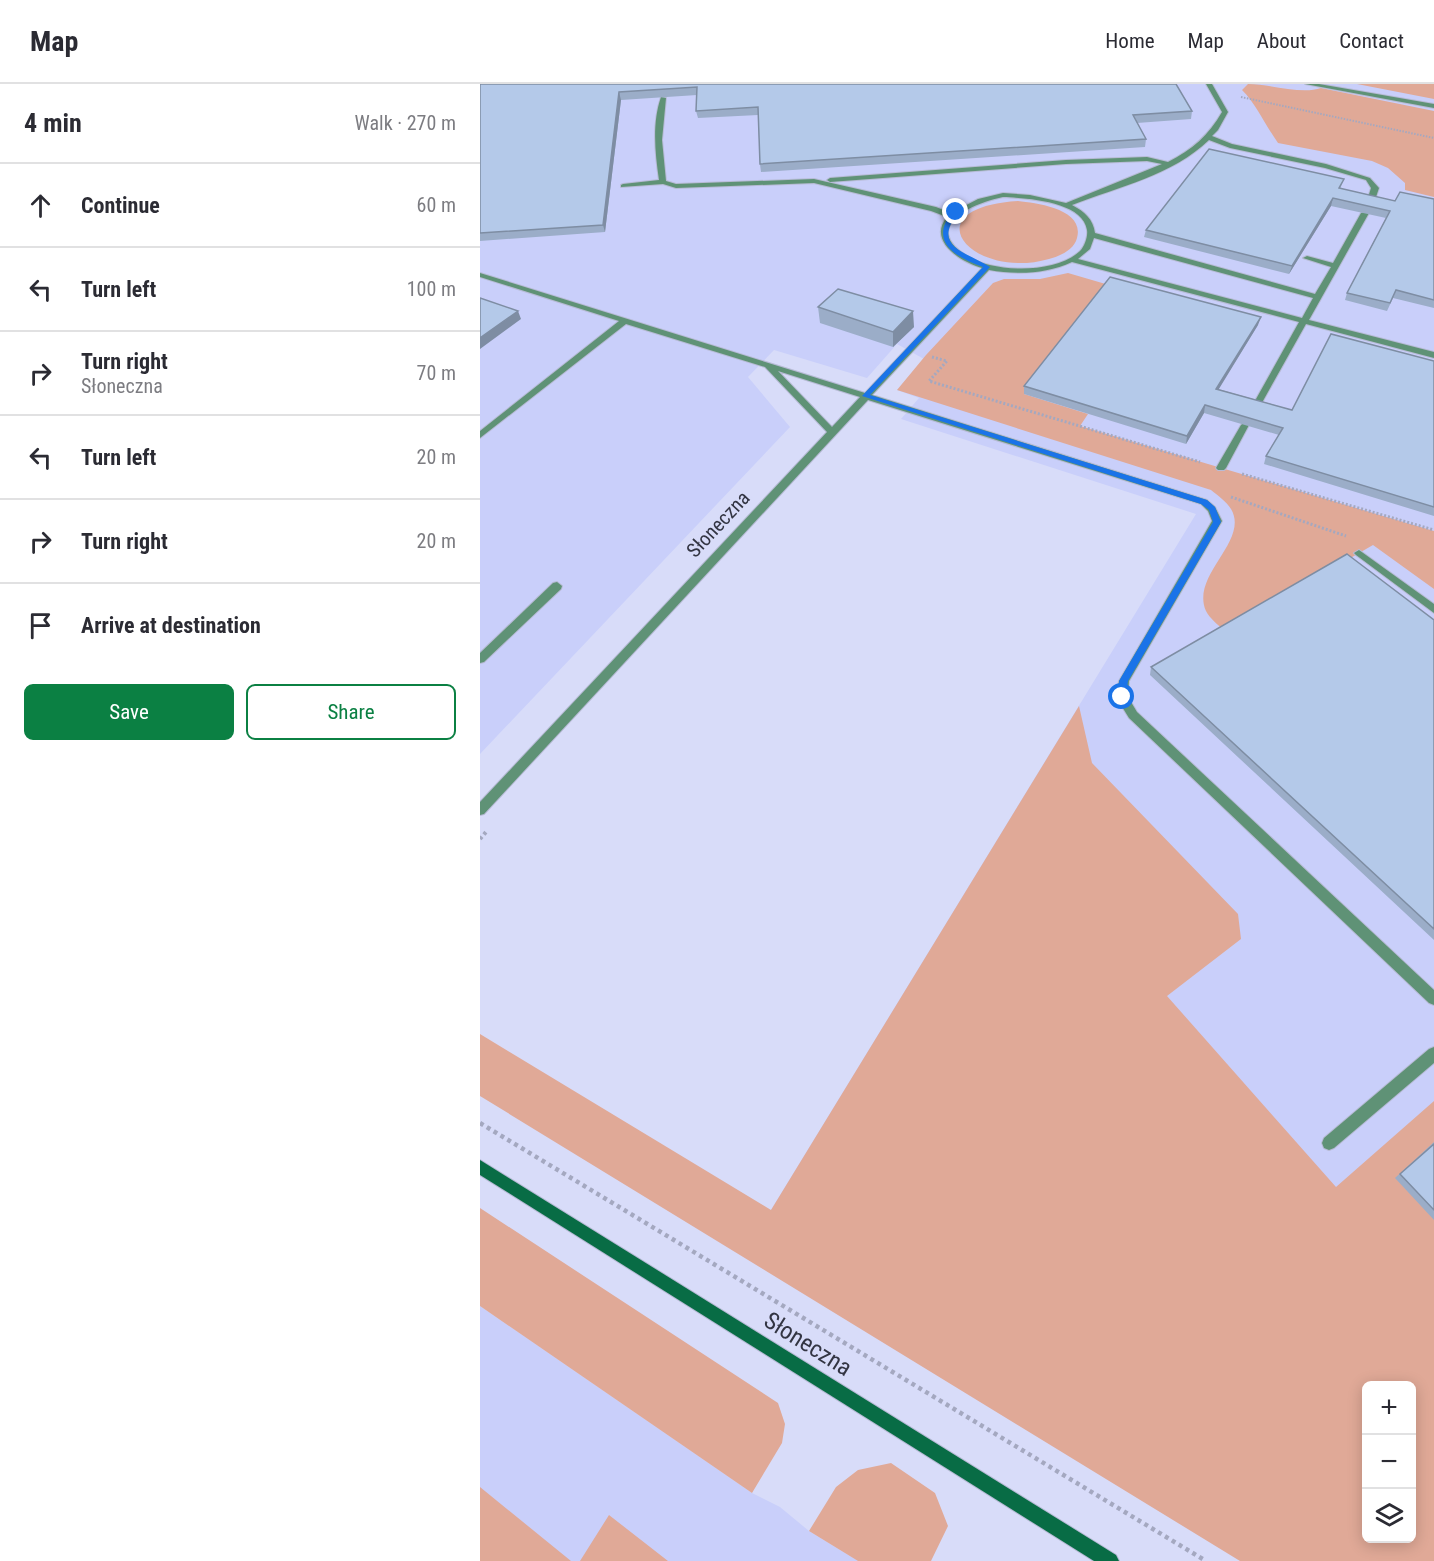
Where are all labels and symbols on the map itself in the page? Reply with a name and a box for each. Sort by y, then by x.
route end [942,198,968,224]
street label: Słoneczna [681,486,755,562]
route start [1108,683,1134,709]
street label: Słoneczna [759,1306,857,1382]

